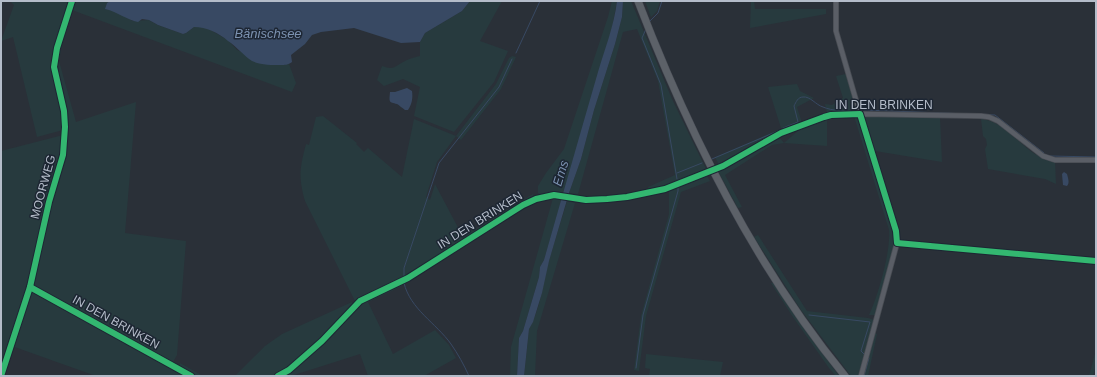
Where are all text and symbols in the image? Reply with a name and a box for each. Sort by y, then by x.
water label: Bänischsee [234,26,302,41]
street label: IN DEN BRINKEN [835,98,933,112]
street label: MOORWEG [28,153,58,221]
water label: Ems [550,158,572,188]
street label: IN DEN BRINKEN [435,188,525,252]
street label: IN DEN BRINKEN [70,292,162,352]

